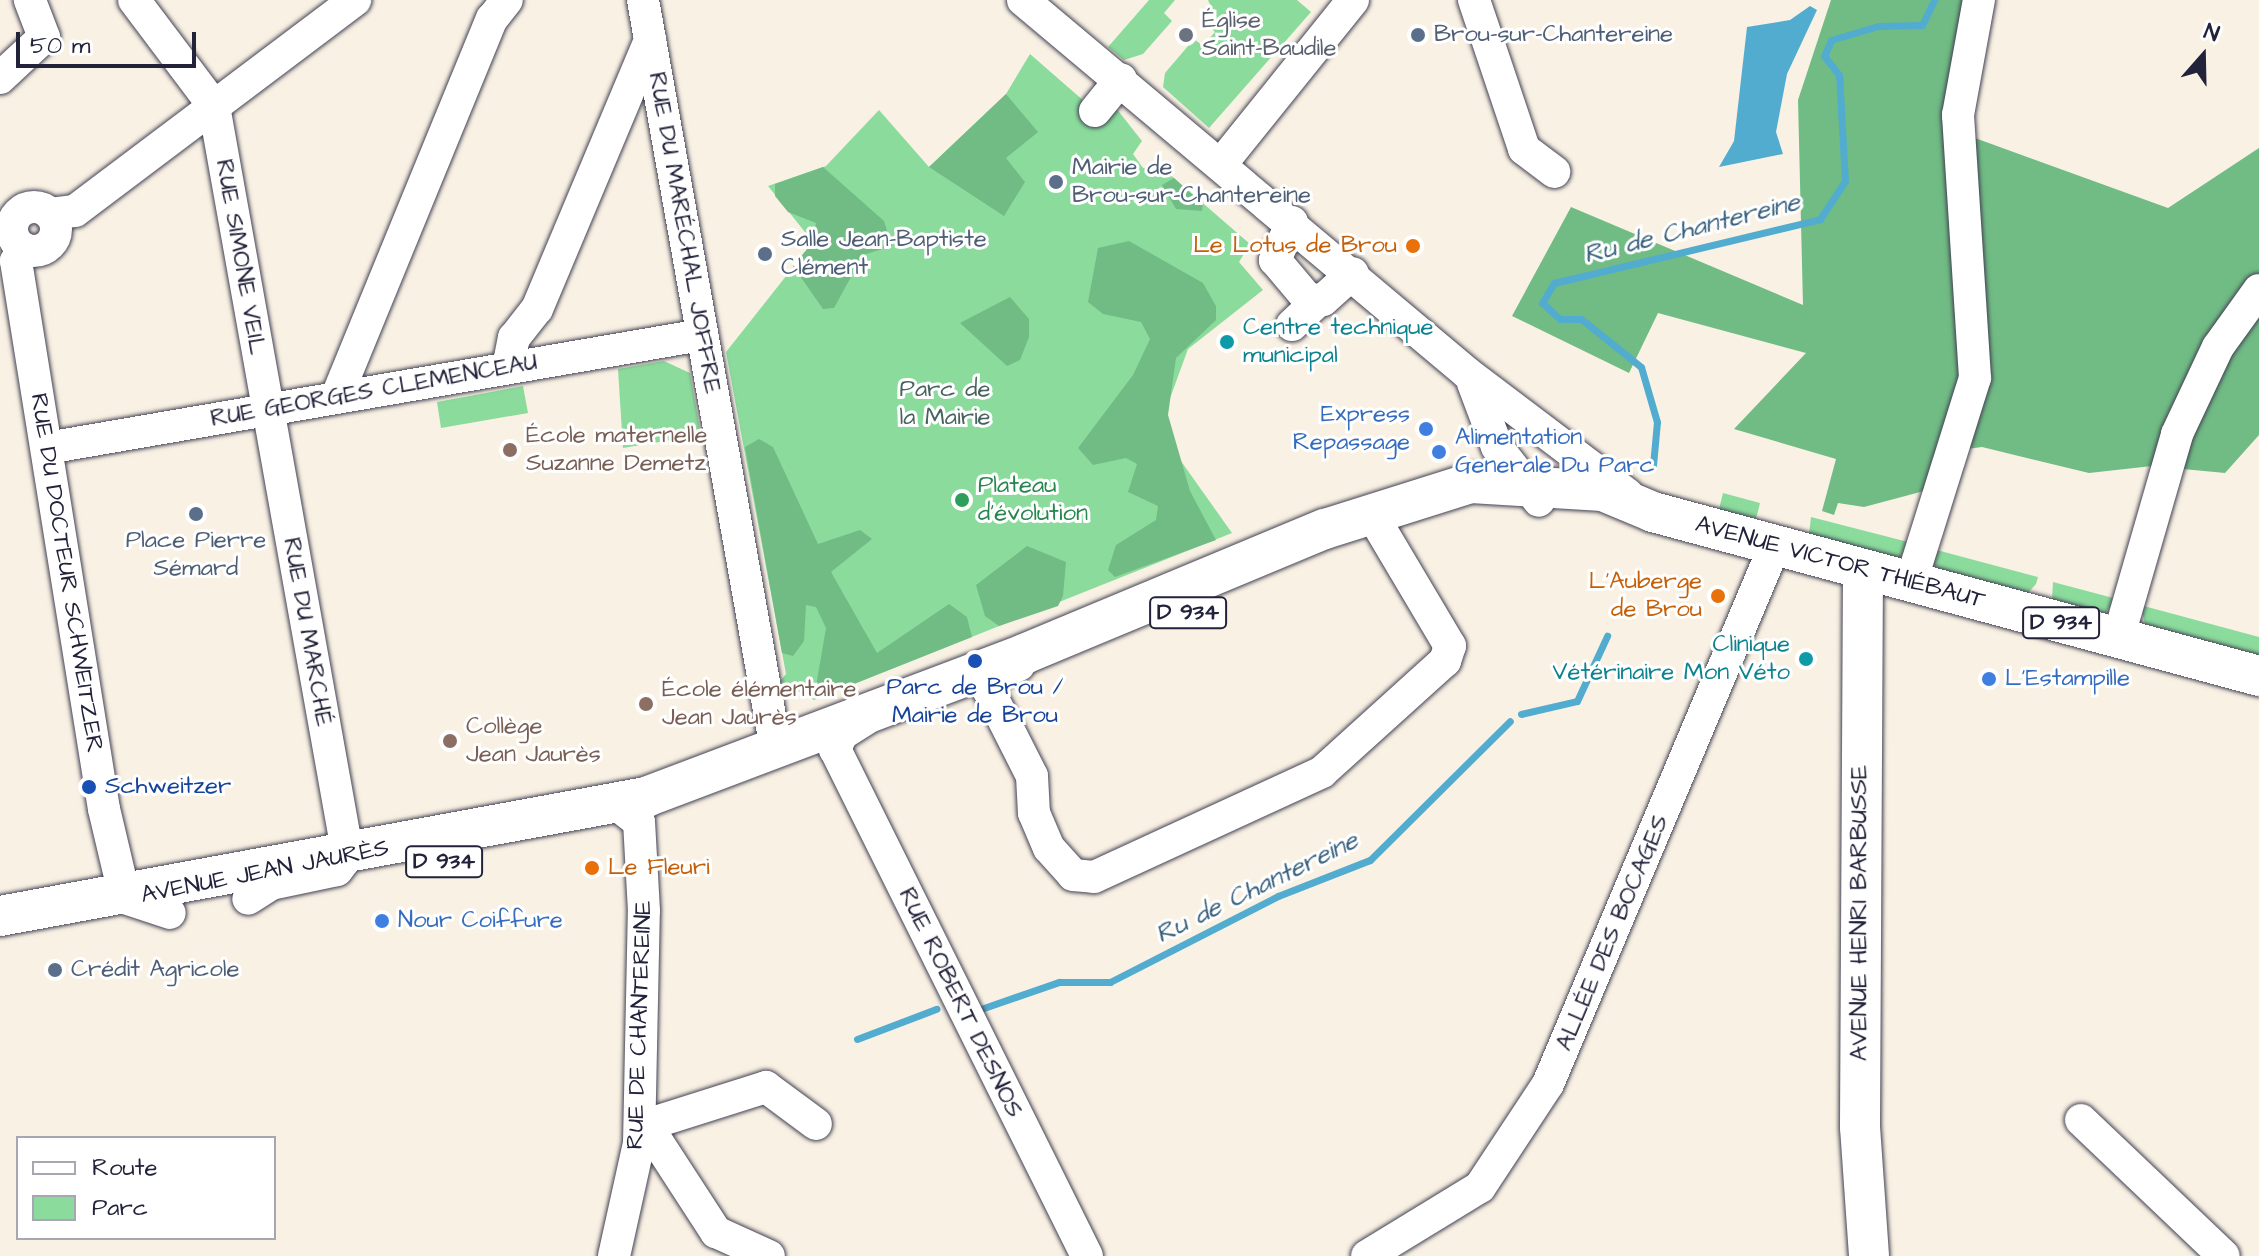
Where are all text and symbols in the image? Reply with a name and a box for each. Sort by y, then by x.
place label: Église Saint-Baudile [1202,7,1337,63]
scale bar [20,16,200,66]
north arrow [2163,16,2243,96]
text: N [2200,16,2223,50]
place label: Brou-sur-Chantereine [1434,21,1673,49]
marker: Église Saint-Baudile [1177,26,1195,44]
marker: Brou-sur-Chantereine [1409,26,1427,44]
text: 50 m [30,29,90,63]
street label: RUE DU MARÉCHAL JOFFRE [642,70,726,396]
place label: Mairie de Brou-sur-Chantereine [1072,154,1311,210]
street label: RUE SIMONE VEIL [209,157,271,357]
marker: Mairie de Brou-sur-Chantereine [1047,173,1065,191]
water label: Ru de Chantereine [1581,187,1803,271]
place label: Salle Jean-Baptiste Clément [781,226,987,282]
place label: Le Lotus de Brou [1193,232,1397,260]
marker: Le Lotus de Brou [1404,237,1422,255]
marker: Salle Jean-Baptiste Clément [756,245,774,263]
place label: Centre technique municipal [1243,314,1433,370]
marker: Centre technique municipal [1218,333,1236,351]
street label: RUE GEORGES CLEMENCEAU [208,348,540,434]
park label: Parc de la Mairie [899,376,991,432]
street label: RUE DU DOCTEUR SCHWEITZER [23,391,109,755]
place label: Express Repassage [1293,401,1410,457]
marker: Express Repassage [1417,420,1435,438]
place label: École maternelle Suzanne Demetz [526,422,708,478]
place label: Alimentation Generale Du Parc [1455,424,1655,480]
marker: École maternelle Suzanne Demetz [501,441,519,459]
marker: Alimentation Generale Du Parc [1430,443,1448,461]
place label: Plateau d’évolution [978,472,1088,528]
marker: Plateau d’évolution [953,491,971,509]
marker: Place Pierre Sémard [187,505,205,523]
street label: AVENUE VICTOR THIÉBAUT [1692,510,1988,616]
place label: Place Pierre Sémard [126,527,266,583]
street label: RUE DU MARCHÉ [276,535,338,729]
place label: L'Auberge de Brou [1589,568,1702,624]
marker: L'Auberge de Brou [1709,587,1727,605]
road number: D 934 [1148,595,1228,631]
road number: D 934 [2021,605,2101,641]
place label: Clinique Vétérinaire Mon Véto [1553,631,1790,687]
marker: Clinique Vétérinaire Mon Véto [1797,650,1815,668]
marker: Parc de Brou / Mairie de Brou [966,652,984,670]
place label: L'Estampille [2005,665,2130,693]
marker: L'Estampille [1980,670,1998,688]
place label: Parc de Brou / Mairie de Brou [887,674,1063,730]
place label: École élémentaire Jean Jaurès [662,676,856,732]
marker: École élémentaire Jean Jaurès [637,695,655,713]
place label: Collège Jean Jaurès [466,713,601,769]
marker: Collège Jean Jaurès [441,732,459,750]
street label: AVENUE HENRI BARBUSSE [1846,765,1874,1061]
place label: Schweitzer [105,773,231,801]
marker: Schweitzer [80,778,98,796]
street label: ALLÉE DES BOCAGES [1550,811,1676,1055]
water label: Ru de Chantereine [1151,825,1363,951]
street label: AVENUE JEAN JAURÈS [138,834,392,910]
road number: D 934 [404,844,484,880]
place label: Le Fleuri [608,854,710,882]
marker: Le Fleuri [583,859,601,877]
street label: RUE ROBERT DESNOS [892,883,1028,1123]
street label: RUE DE CHANTEREINE [621,900,659,1150]
place label: Nour Coiffure [398,907,563,935]
marker: Nour Coiffure [373,912,391,930]
place label: Crédit Agricole [71,956,240,984]
marker: Crédit Agricole [46,961,64,979]
legend [16,1136,276,1240]
text: Route [92,1151,157,1185]
text: Parc [92,1191,148,1225]

